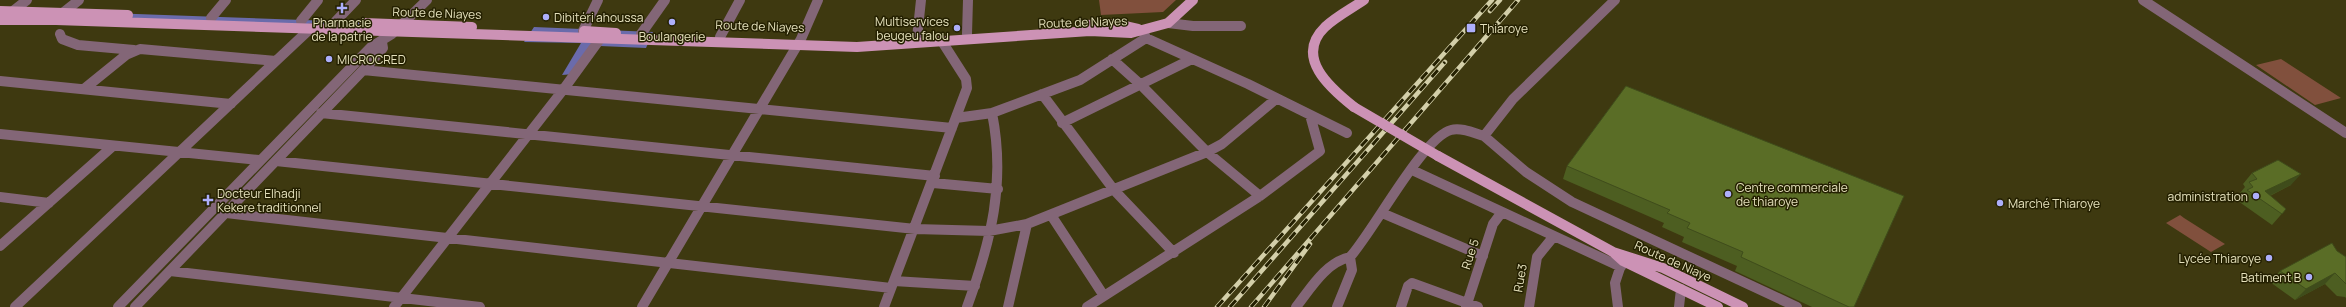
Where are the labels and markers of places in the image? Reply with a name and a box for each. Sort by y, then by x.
marker: Pharmacie de la patrie [337,3,347,13]
place label: Dibitéri ahoussa [554,9,643,26]
marker: Dibitéri ahoussa [541,12,551,22]
place label: Multiservices beugeu falou [875,13,949,44]
place label: Pharmacie de la patrie [311,14,373,45]
marker: Boulangerie [667,17,677,27]
place label: Thiaroye [1480,20,1528,37]
marker: Thiaroye [1465,22,1477,34]
marker: Multiservices beugeu falou [952,23,962,33]
place label: Boulangerie [639,28,705,45]
place label: MICROCRED [337,51,406,68]
marker: MICROCRED [324,54,334,64]
place label: Centre commerciale de thiaroye [1736,179,1848,210]
place label: Docteur Elhadji Kekere traditionnel [217,185,321,216]
place label: administration [2168,188,2248,205]
marker: Centre commerciale de thiaroye [1723,189,1733,199]
marker: administration [2251,191,2261,201]
marker: Docteur Elhadji Kekere traditionnel [202,194,214,206]
place label: Marché Thiaroye [2008,195,2100,212]
marker: Marché Thiaroye [1995,198,2005,208]
place label: Lycée Thiaroye [2178,250,2261,267]
marker: Lycée Thiaroye [2264,253,2274,263]
place label: Batiment B [2241,269,2301,286]
marker: Batiment B [2304,272,2314,282]

